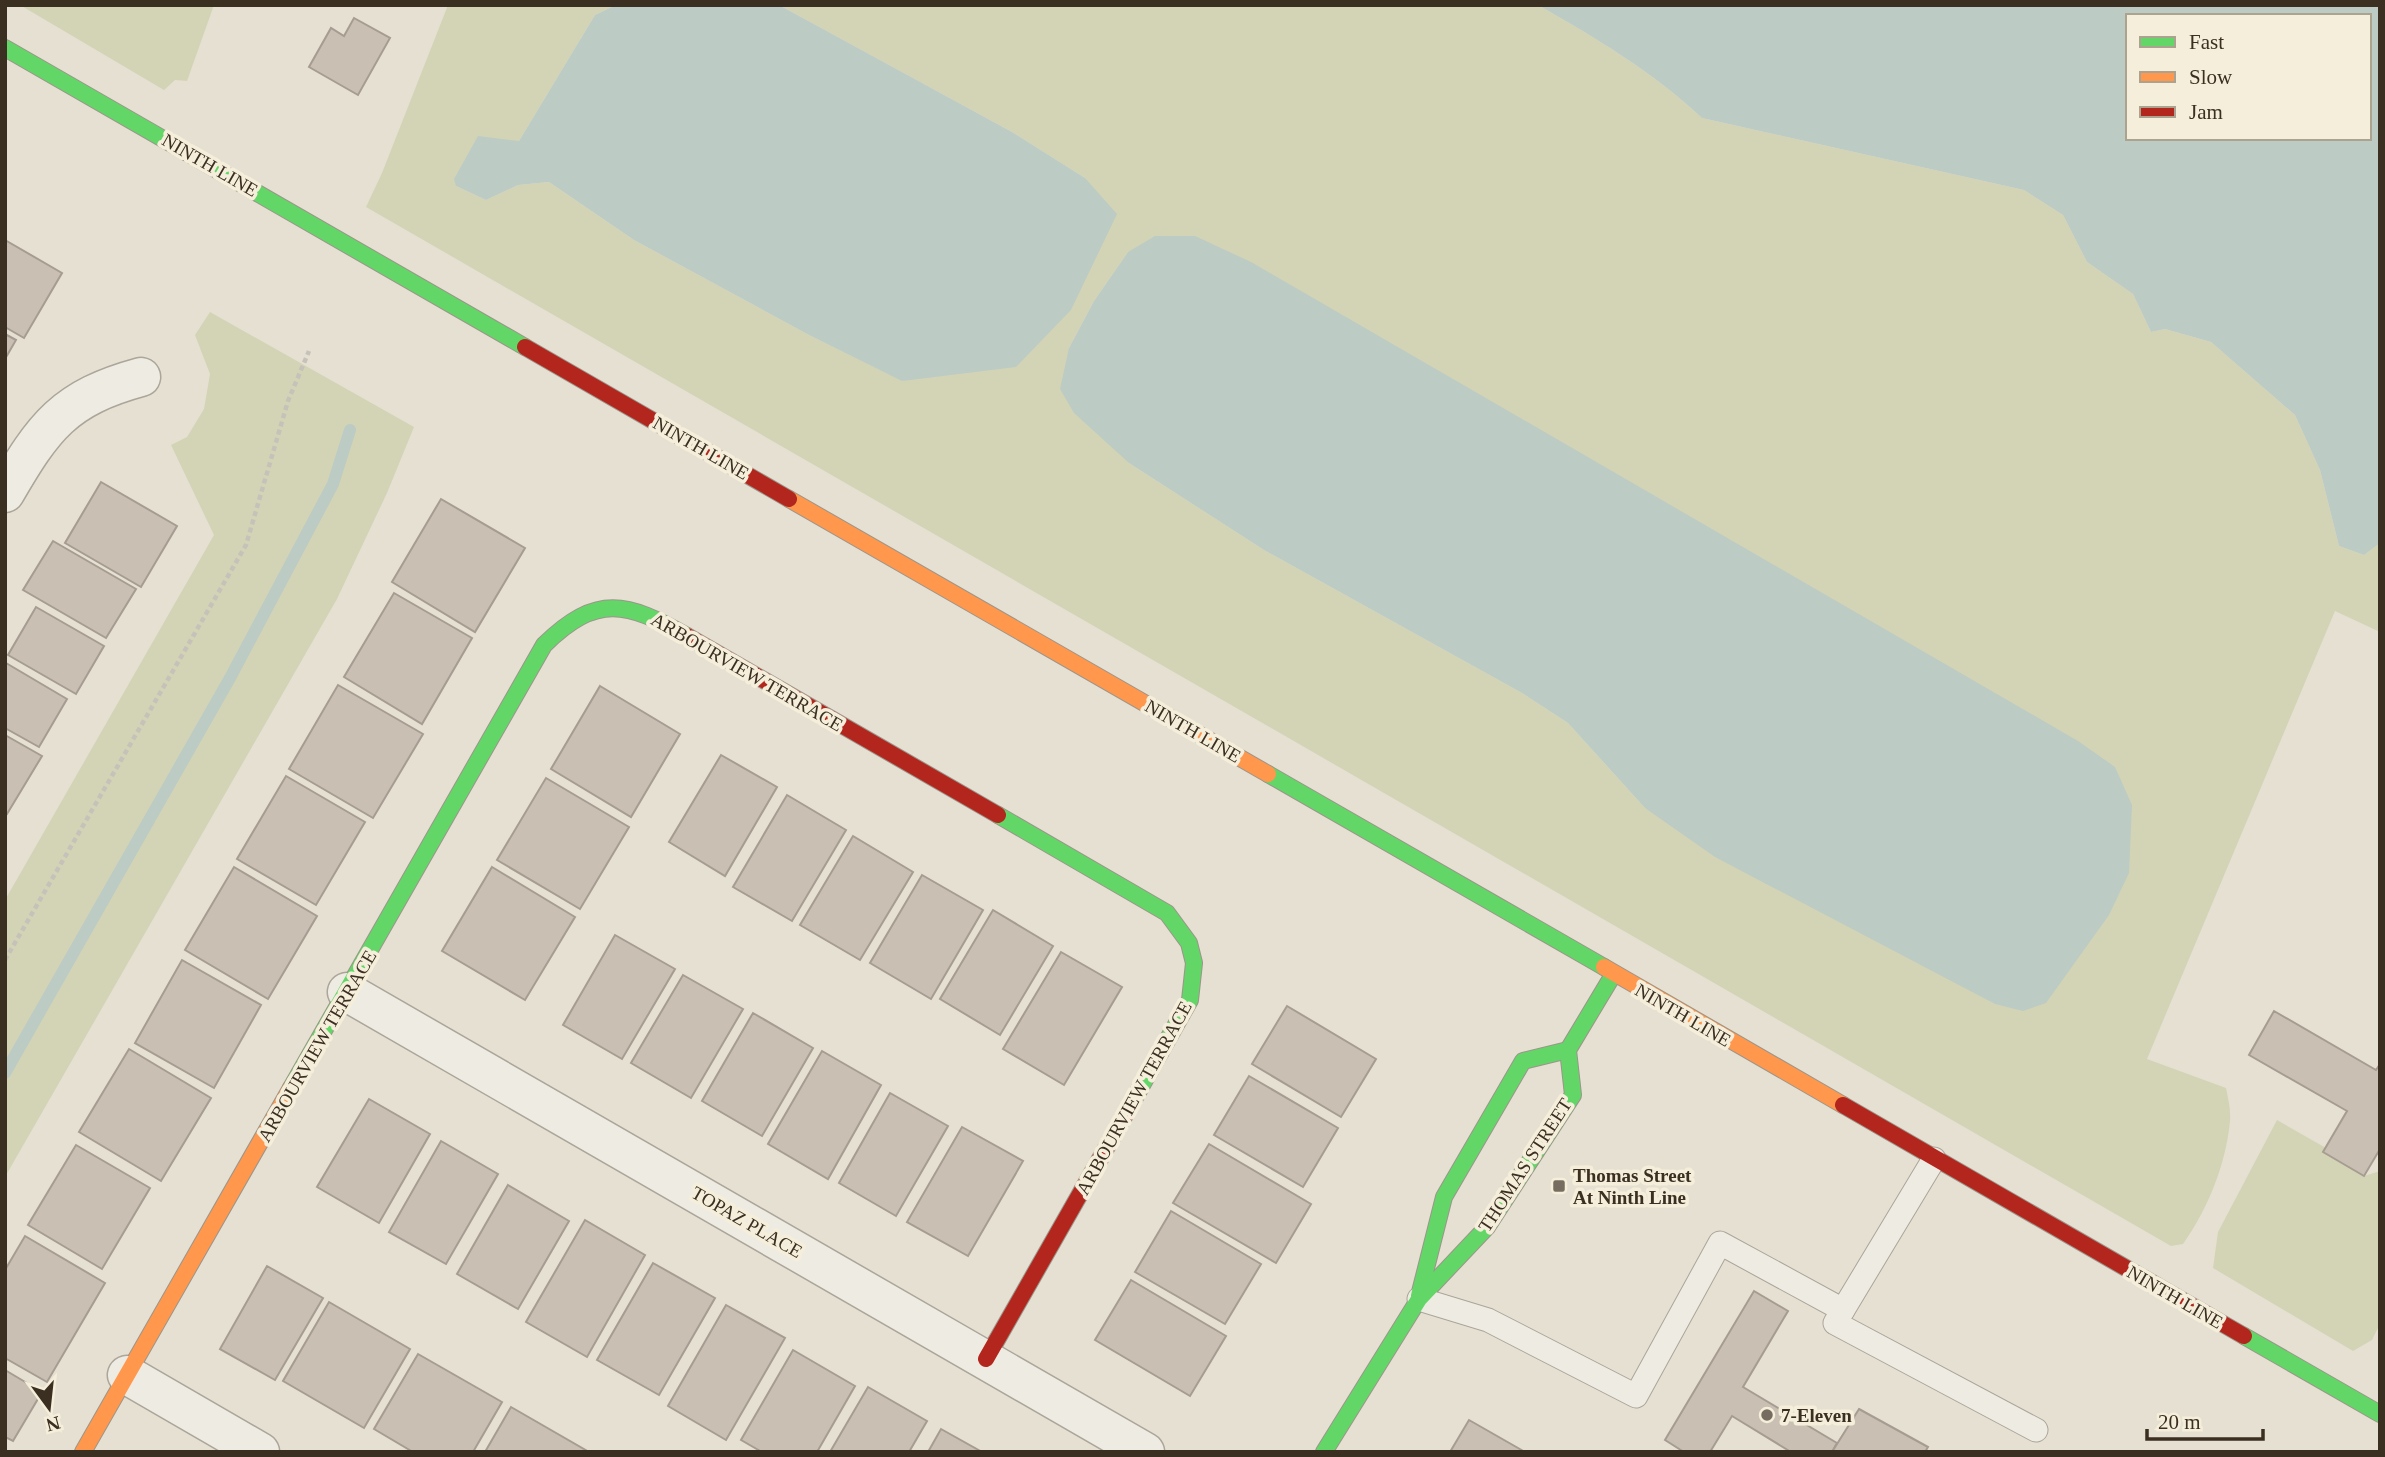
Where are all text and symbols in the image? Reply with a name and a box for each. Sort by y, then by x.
legend [2126,14,2371,140]
text: Fast [2189,30,2224,54]
text: Slow [2189,65,2233,89]
text: Jam [2189,100,2223,124]
street label: NINTH LINE [158,129,262,201]
street label: NINTH LINE [649,412,753,484]
street label: ARBOURVIEW TERRACE [647,608,847,736]
street label: NINTH LINE [1141,695,1245,767]
street label: ARBOURVIEW TERRACE [253,946,381,1146]
street label: NINTH LINE [1631,979,1735,1051]
street label: ARBOURVIEW TERRACE [1072,998,1196,1198]
street label: THOMAS STREET [1474,1094,1576,1236]
place label: Thomas Street At Ninth Line [1573,1165,1692,1208]
marker: Thomas Street At Ninth Line [1551,1178,1567,1194]
street label: TOPAZ PLACE [688,1182,806,1262]
street label: NINTH LINE [2123,1261,2227,1333]
north arrow [14,1373,84,1443]
scale bar [2147,1398,2262,1442]
place label: 7-Eleven [1781,1405,1852,1426]
marker: 7-Eleven [1759,1407,1775,1423]
text: 20 m [2158,1410,2201,1434]
text: N [44,1412,63,1436]

